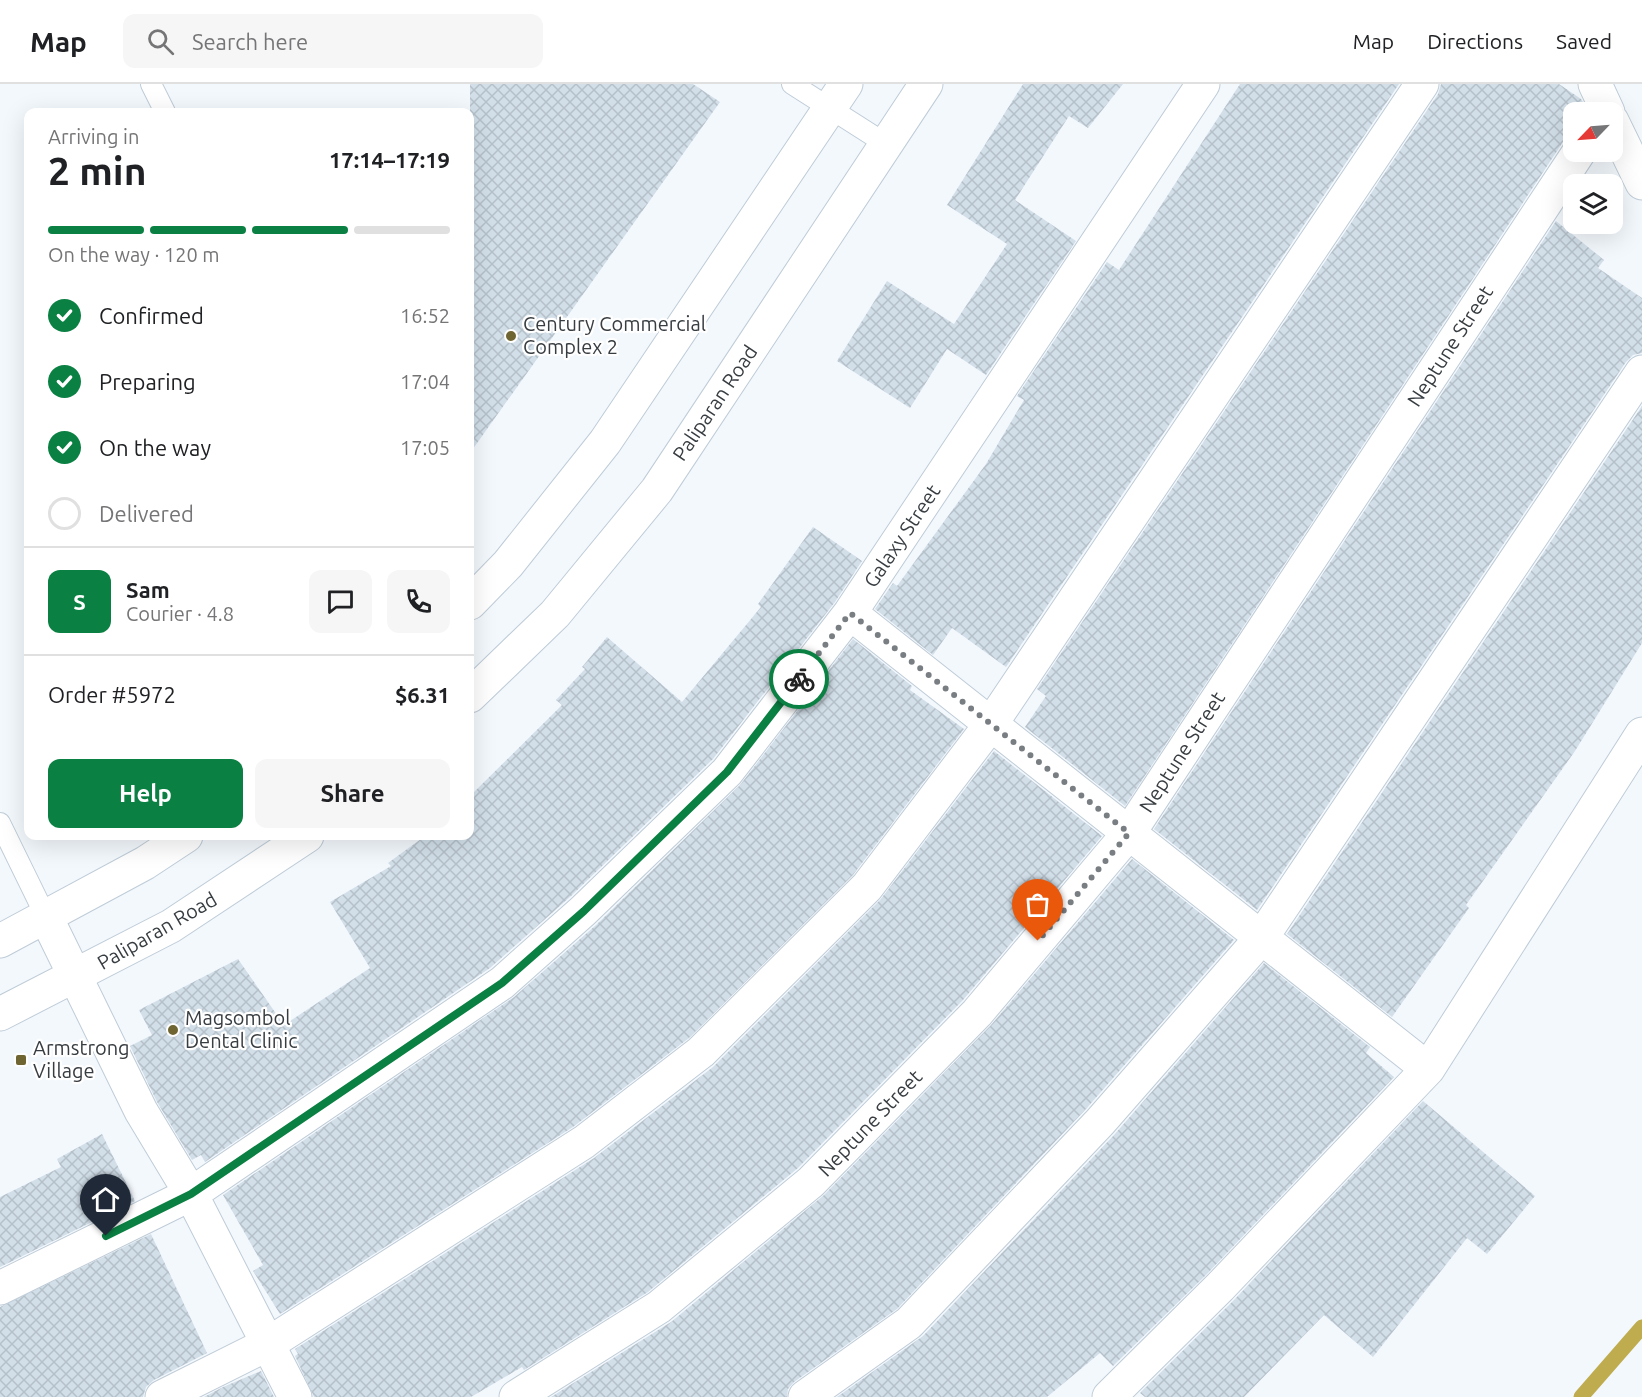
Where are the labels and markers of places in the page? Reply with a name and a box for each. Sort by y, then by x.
place label: Century Commercial Complex 2 [523,312,706,358]
marker: Century Commercial Complex 2 [504,329,518,343]
pin [1012,879,1063,941]
place label: Magsombol Dental Clinic [185,1006,297,1052]
marker: Magsombol Dental Clinic [166,1023,180,1037]
place label: Armstrong Village [33,1036,130,1082]
marker: Armstrong Village [14,1053,28,1067]
pin [80,1174,131,1236]

